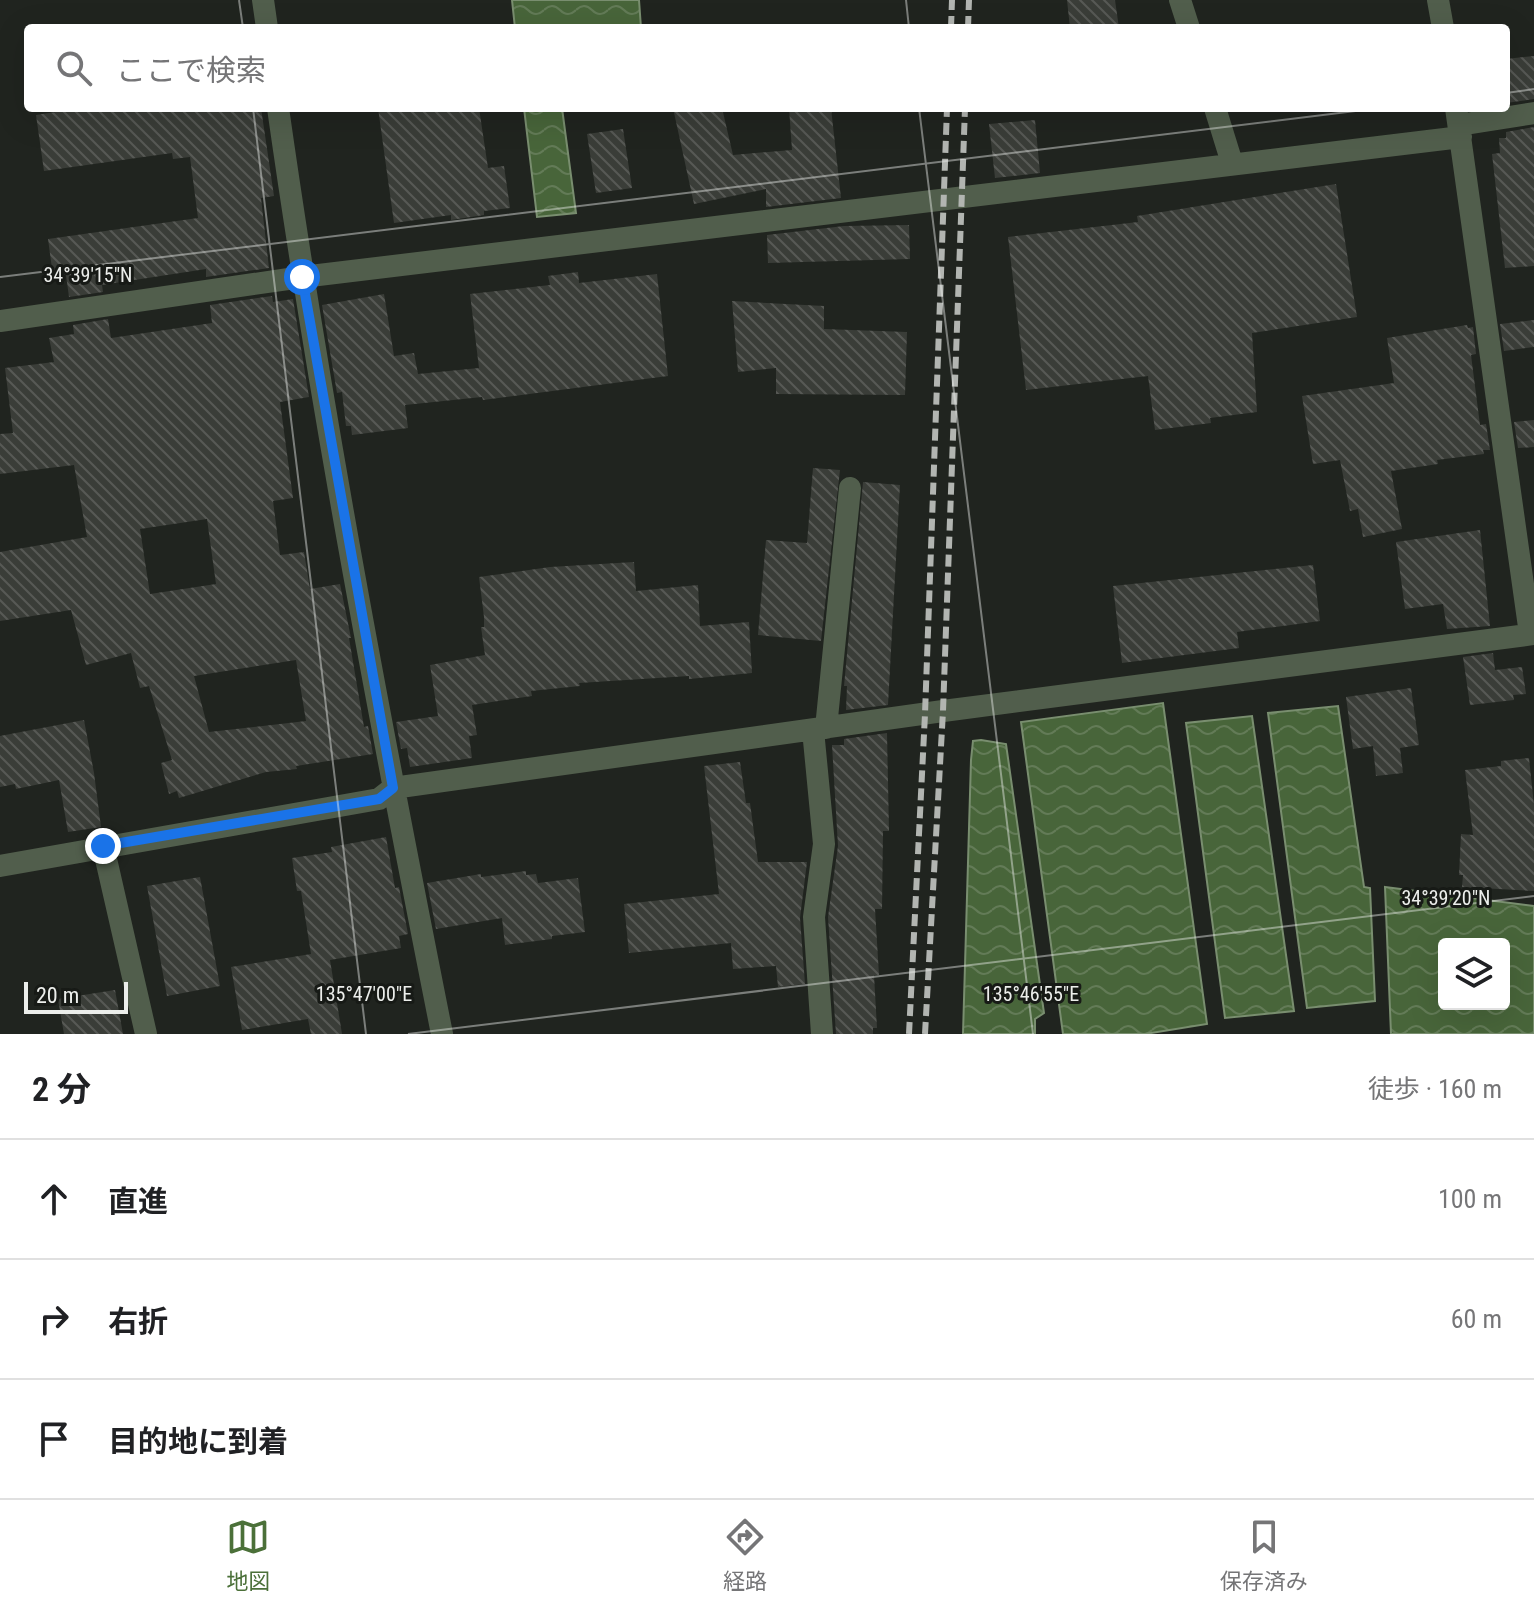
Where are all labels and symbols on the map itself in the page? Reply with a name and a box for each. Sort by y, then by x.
route start [284,259,320,295]
text: 34°39'15"N [43,263,133,287]
route end [85,828,121,864]
text: 34°39'20"N [1401,886,1491,910]
scale bar [24,978,128,1014]
text: 135°47'00"E [316,982,412,1006]
text: 135°46'55"E [983,982,1079,1006]

